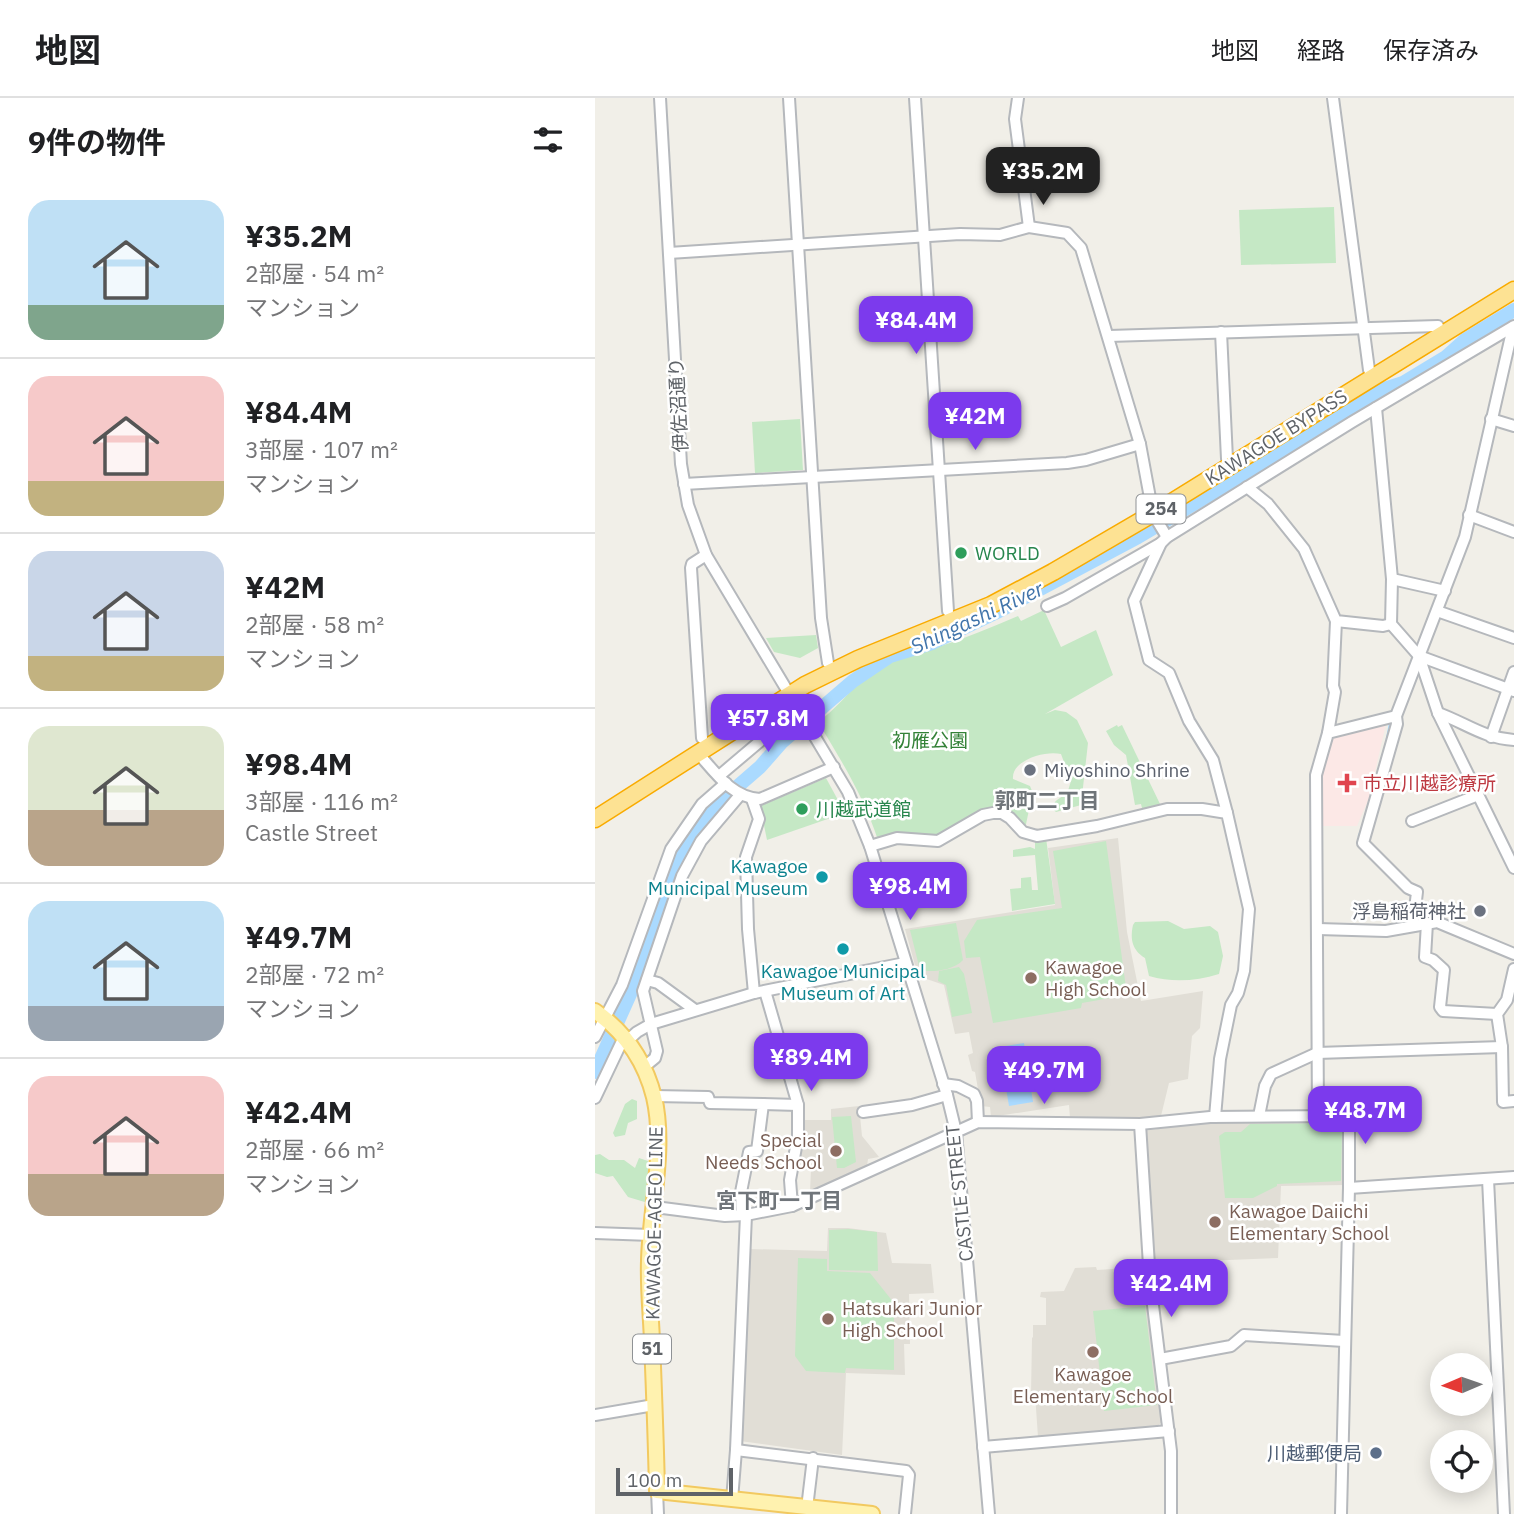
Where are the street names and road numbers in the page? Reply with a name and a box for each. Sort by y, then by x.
street label: 伊佐沼通り [664,357,692,453]
street label: KAWAGOE BYPASS [1201,384,1351,490]
road number: 254 [1137,494,1185,524]
street label: CASTLE STREET [940,1123,978,1263]
street label: KAWAGOE-AGEO LINE [640,1126,668,1320]
road number: 51 [633,1334,671,1364]

